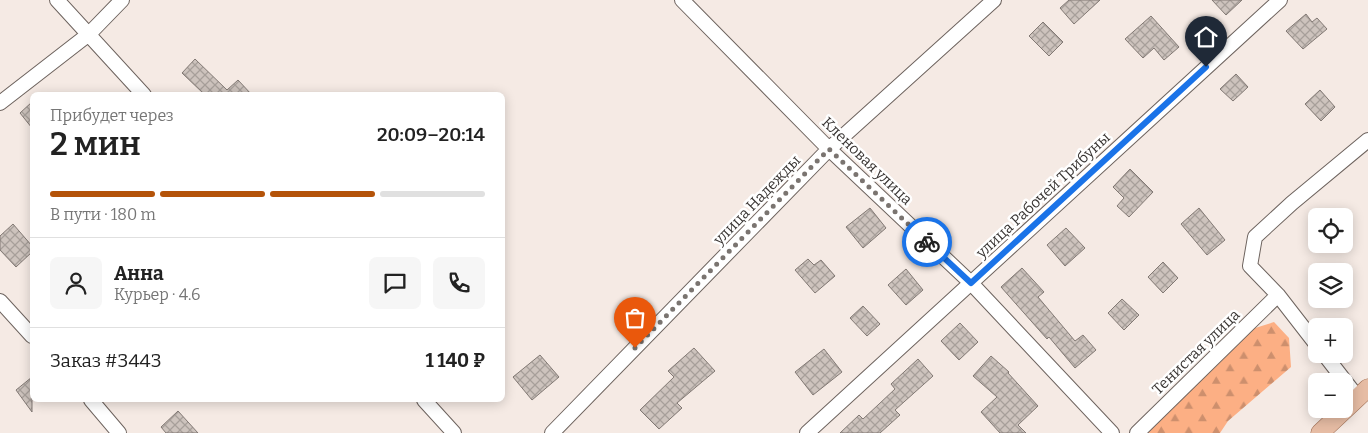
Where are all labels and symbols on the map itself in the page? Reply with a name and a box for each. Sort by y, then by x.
pin [1185,16,1227,67]
street label: Кленовая улица [818,113,916,209]
street label: улица Рабочей Трибуны [972,128,1114,262]
street label: улица Надежды [709,151,804,249]
courier [902,217,952,267]
pin [614,297,656,348]
street label: Тенистая улица [1149,306,1243,398]

